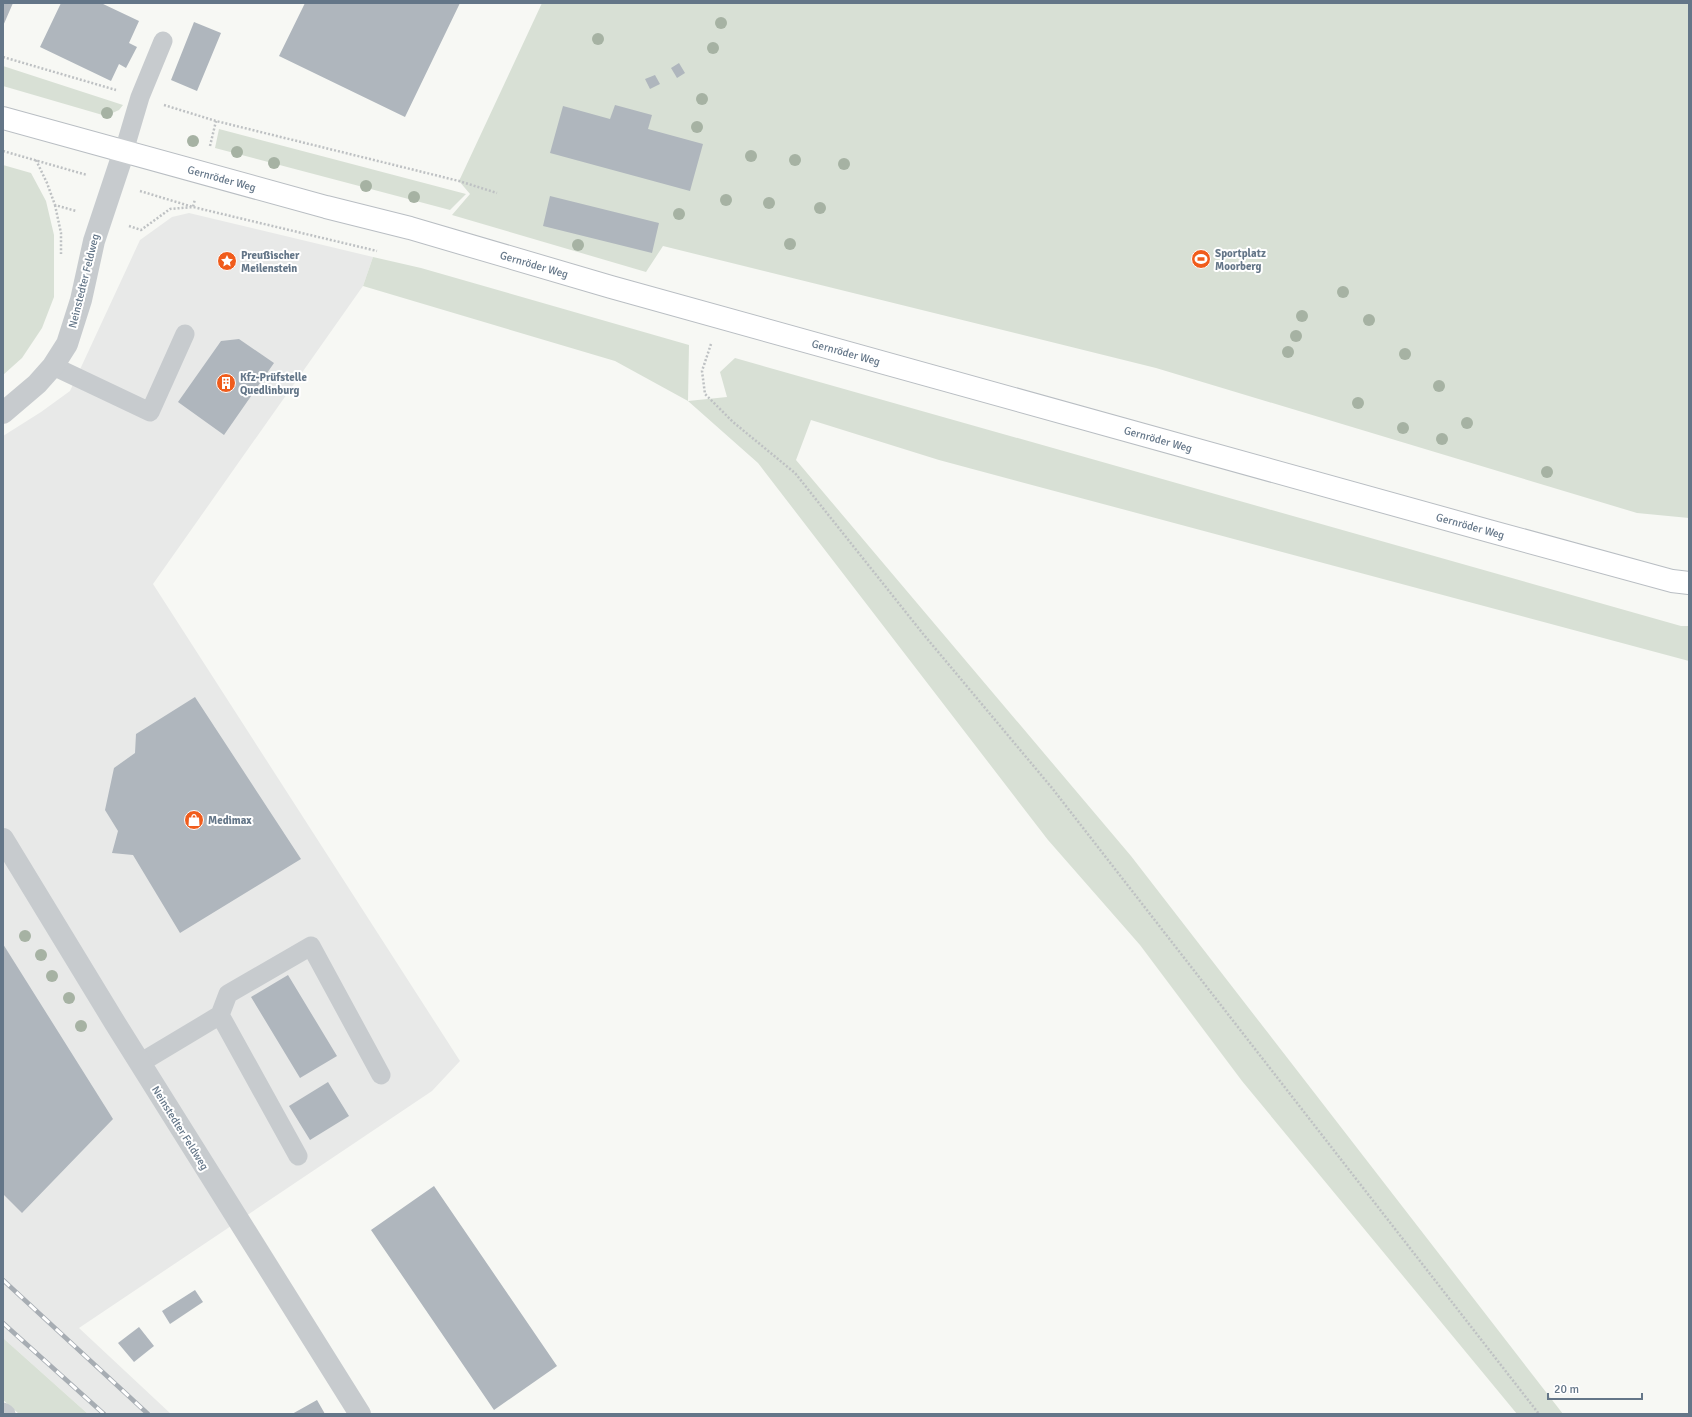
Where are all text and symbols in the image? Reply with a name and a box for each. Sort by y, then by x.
street label: Gernröder Weg [186,163,258,194]
street label: Neinstedter Feldweg [66,232,102,329]
place label: Sportplatz Moorberg [1215,247,1266,273]
street label: Gernröder Weg [499,248,570,281]
sports icon: Sportplatz Moorberg [1190,248,1212,270]
place label: Preußischer Meilenstein [241,249,300,275]
place icon: Preußischer Meilenstein [216,250,238,272]
street label: Gernröder Weg [810,337,882,368]
place label: Kfz-Prüfstelle Quedlinburg [240,371,307,397]
building icon: Kfz-Prüfstelle Quedlinburg [215,372,237,394]
street label: Gernröder Weg [1123,423,1194,455]
street label: Gernröder Weg [1435,510,1506,541]
shop icon: Medimax [183,809,205,831]
place label: Medimax [208,814,252,827]
street label: Neinstedter Feldweg [149,1084,211,1173]
scale bar [1548,1375,1642,1401]
text: 20 m [1554,1382,1579,1397]

